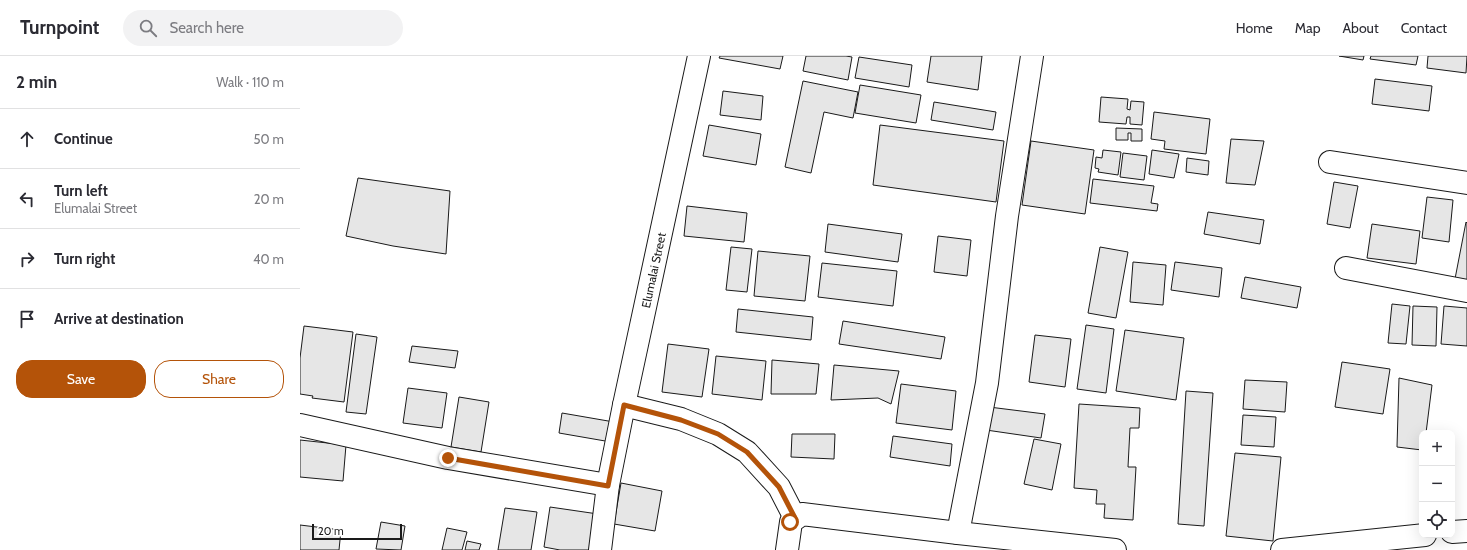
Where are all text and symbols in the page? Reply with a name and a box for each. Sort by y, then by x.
search box [123,10,403,46]
text: Turnpoint [20,16,99,39]
icon: search [137,17,159,39]
text: Search here [169,19,244,37]
text: Home [1236,19,1273,37]
text: Map [1295,19,1320,37]
text: About [1342,19,1379,37]
text: Contact [1401,19,1447,37]
text: 2 min [16,72,57,92]
text: Walk · 110 m [216,74,284,90]
icon: ahead [16,128,38,150]
text: Continue [54,130,113,148]
text: 50 m [254,131,284,147]
text: Turn left [54,182,108,200]
icon: left [16,188,38,210]
text: 20 m [254,191,284,207]
text: Elumalai Street [54,200,137,216]
street label: Elumalai Street [638,231,668,309]
icon: right [16,248,38,270]
text: Turn right [54,250,115,268]
text: 40 m [253,251,284,267]
icon: arrive [16,308,38,330]
text: Arrive at destination [54,310,184,328]
button: Save [16,360,146,398]
button: Share [154,360,284,398]
map controls [1419,430,1455,538]
button: + [1419,430,1455,466]
route end [439,449,457,467]
button: − [1419,466,1455,502]
button: locate [1419,502,1455,538]
route start [781,513,799,531]
scale bar [312,522,402,541]
text: 20 m [318,524,344,538]

